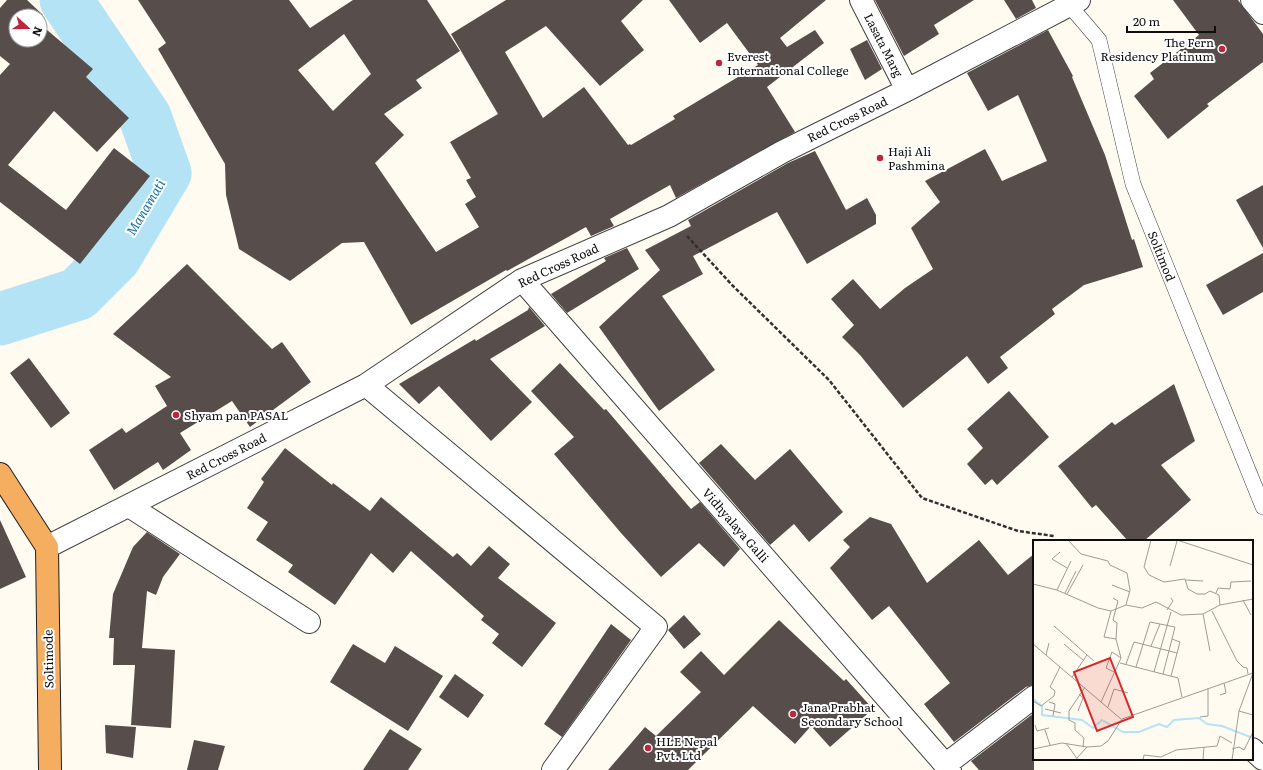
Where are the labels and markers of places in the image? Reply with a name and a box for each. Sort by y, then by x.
place label: The Fern Residency Platinum [1101,33,1214,65]
marker: The Fern Residency Platinum [1217,44,1227,54]
place label: Everest International College [727,47,849,79]
marker: Everest International College [714,58,724,68]
place label: Haji Ali Pashmina [888,142,945,174]
marker: Haji Ali Pashmina [875,153,885,163]
place label: Shyam pan PASAL [184,406,288,424]
marker: Shyam pan PASAL [171,410,181,420]
place label: Jana Prabhat Secondary School [801,698,903,730]
marker: Jana Prabhat Secondary School [788,709,798,719]
place label: HLE Nepal Pvt. Ltd [656,732,717,764]
marker: HLE Nepal Pvt. Ltd [643,743,653,753]

